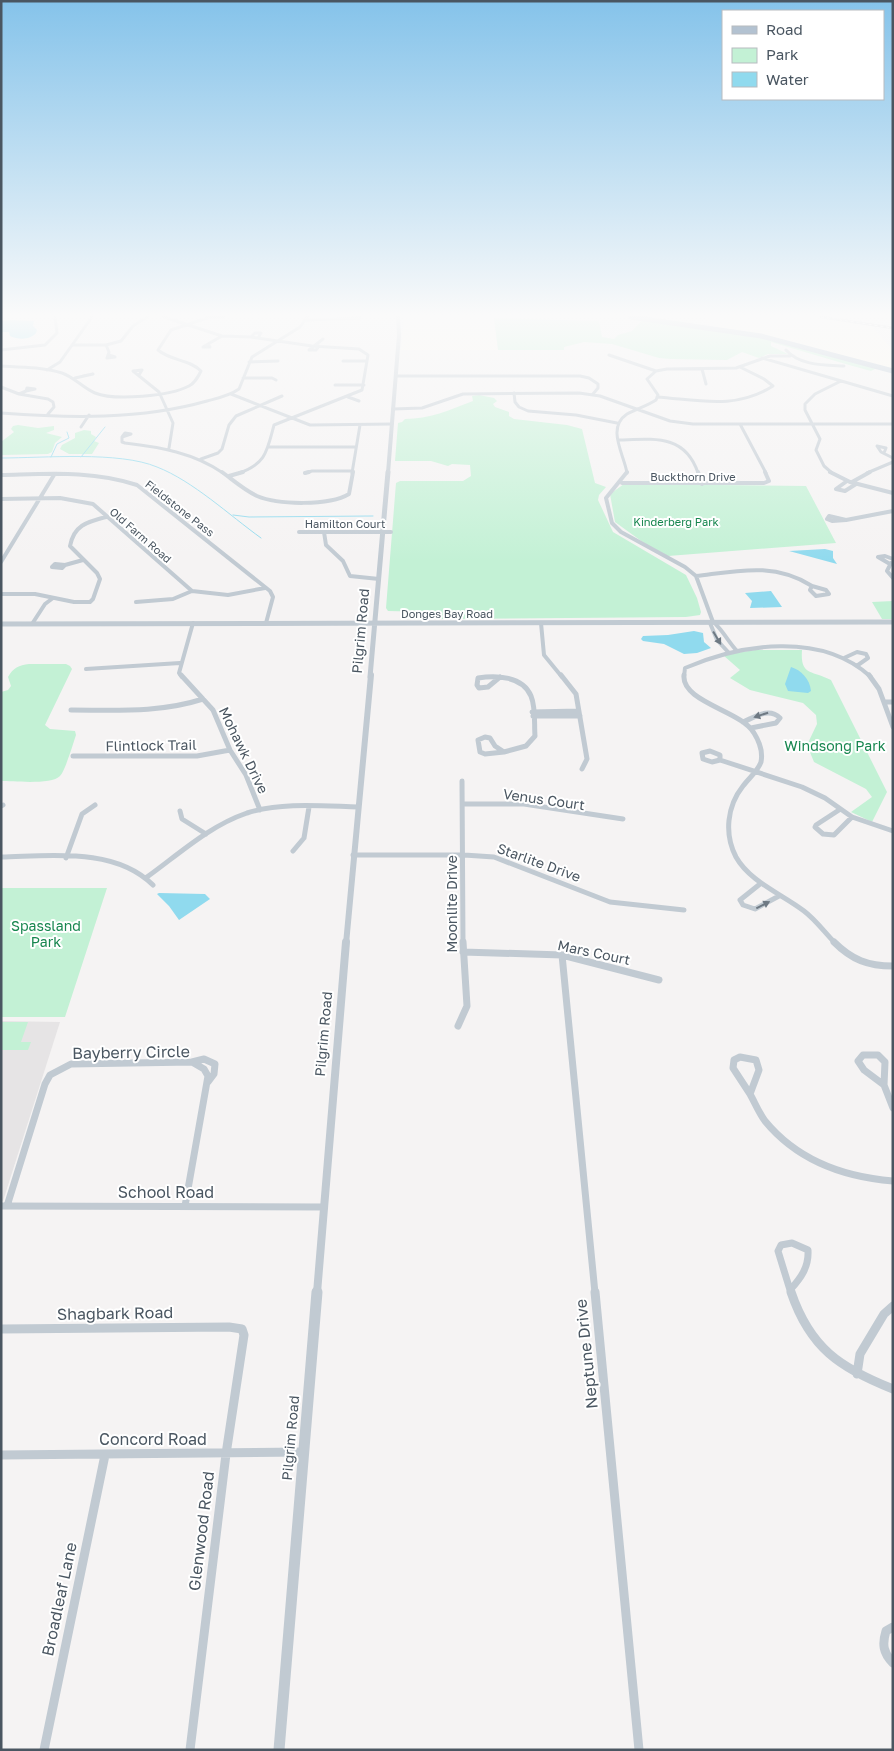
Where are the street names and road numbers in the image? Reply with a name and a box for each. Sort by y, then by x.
street label: Buckthorn Drive [650,470,736,483]
street label: Fieldstone Pass [143,477,217,539]
street label: Old Farm Road [108,505,174,565]
street label: Hamilton Court [305,517,385,530]
street label: Pilgrim Road [348,588,372,674]
street label: Donges Bay Road [401,607,493,620]
street label: Mohawk Drive [216,704,272,796]
street label: Flintlock Trail [105,736,197,754]
street label: Venus Court [502,785,586,813]
street label: Starlite Drive [495,839,583,885]
street label: Moonlite Drive [443,855,460,953]
street label: Mars Court [556,936,632,968]
street label: Pilgrim Road [311,991,335,1077]
street label: Bayberry Circle [72,1041,190,1063]
street label: School Road [118,1182,214,1202]
street label: Neptune Drive [570,1298,602,1410]
street label: Shagbark Road [57,1302,173,1324]
street label: Pilgrim Road [278,1395,302,1481]
street label: Concord Road [99,1429,207,1449]
street label: Glenwood Road [184,1470,218,1592]
street label: Broadleaf Lane [37,1540,81,1658]

